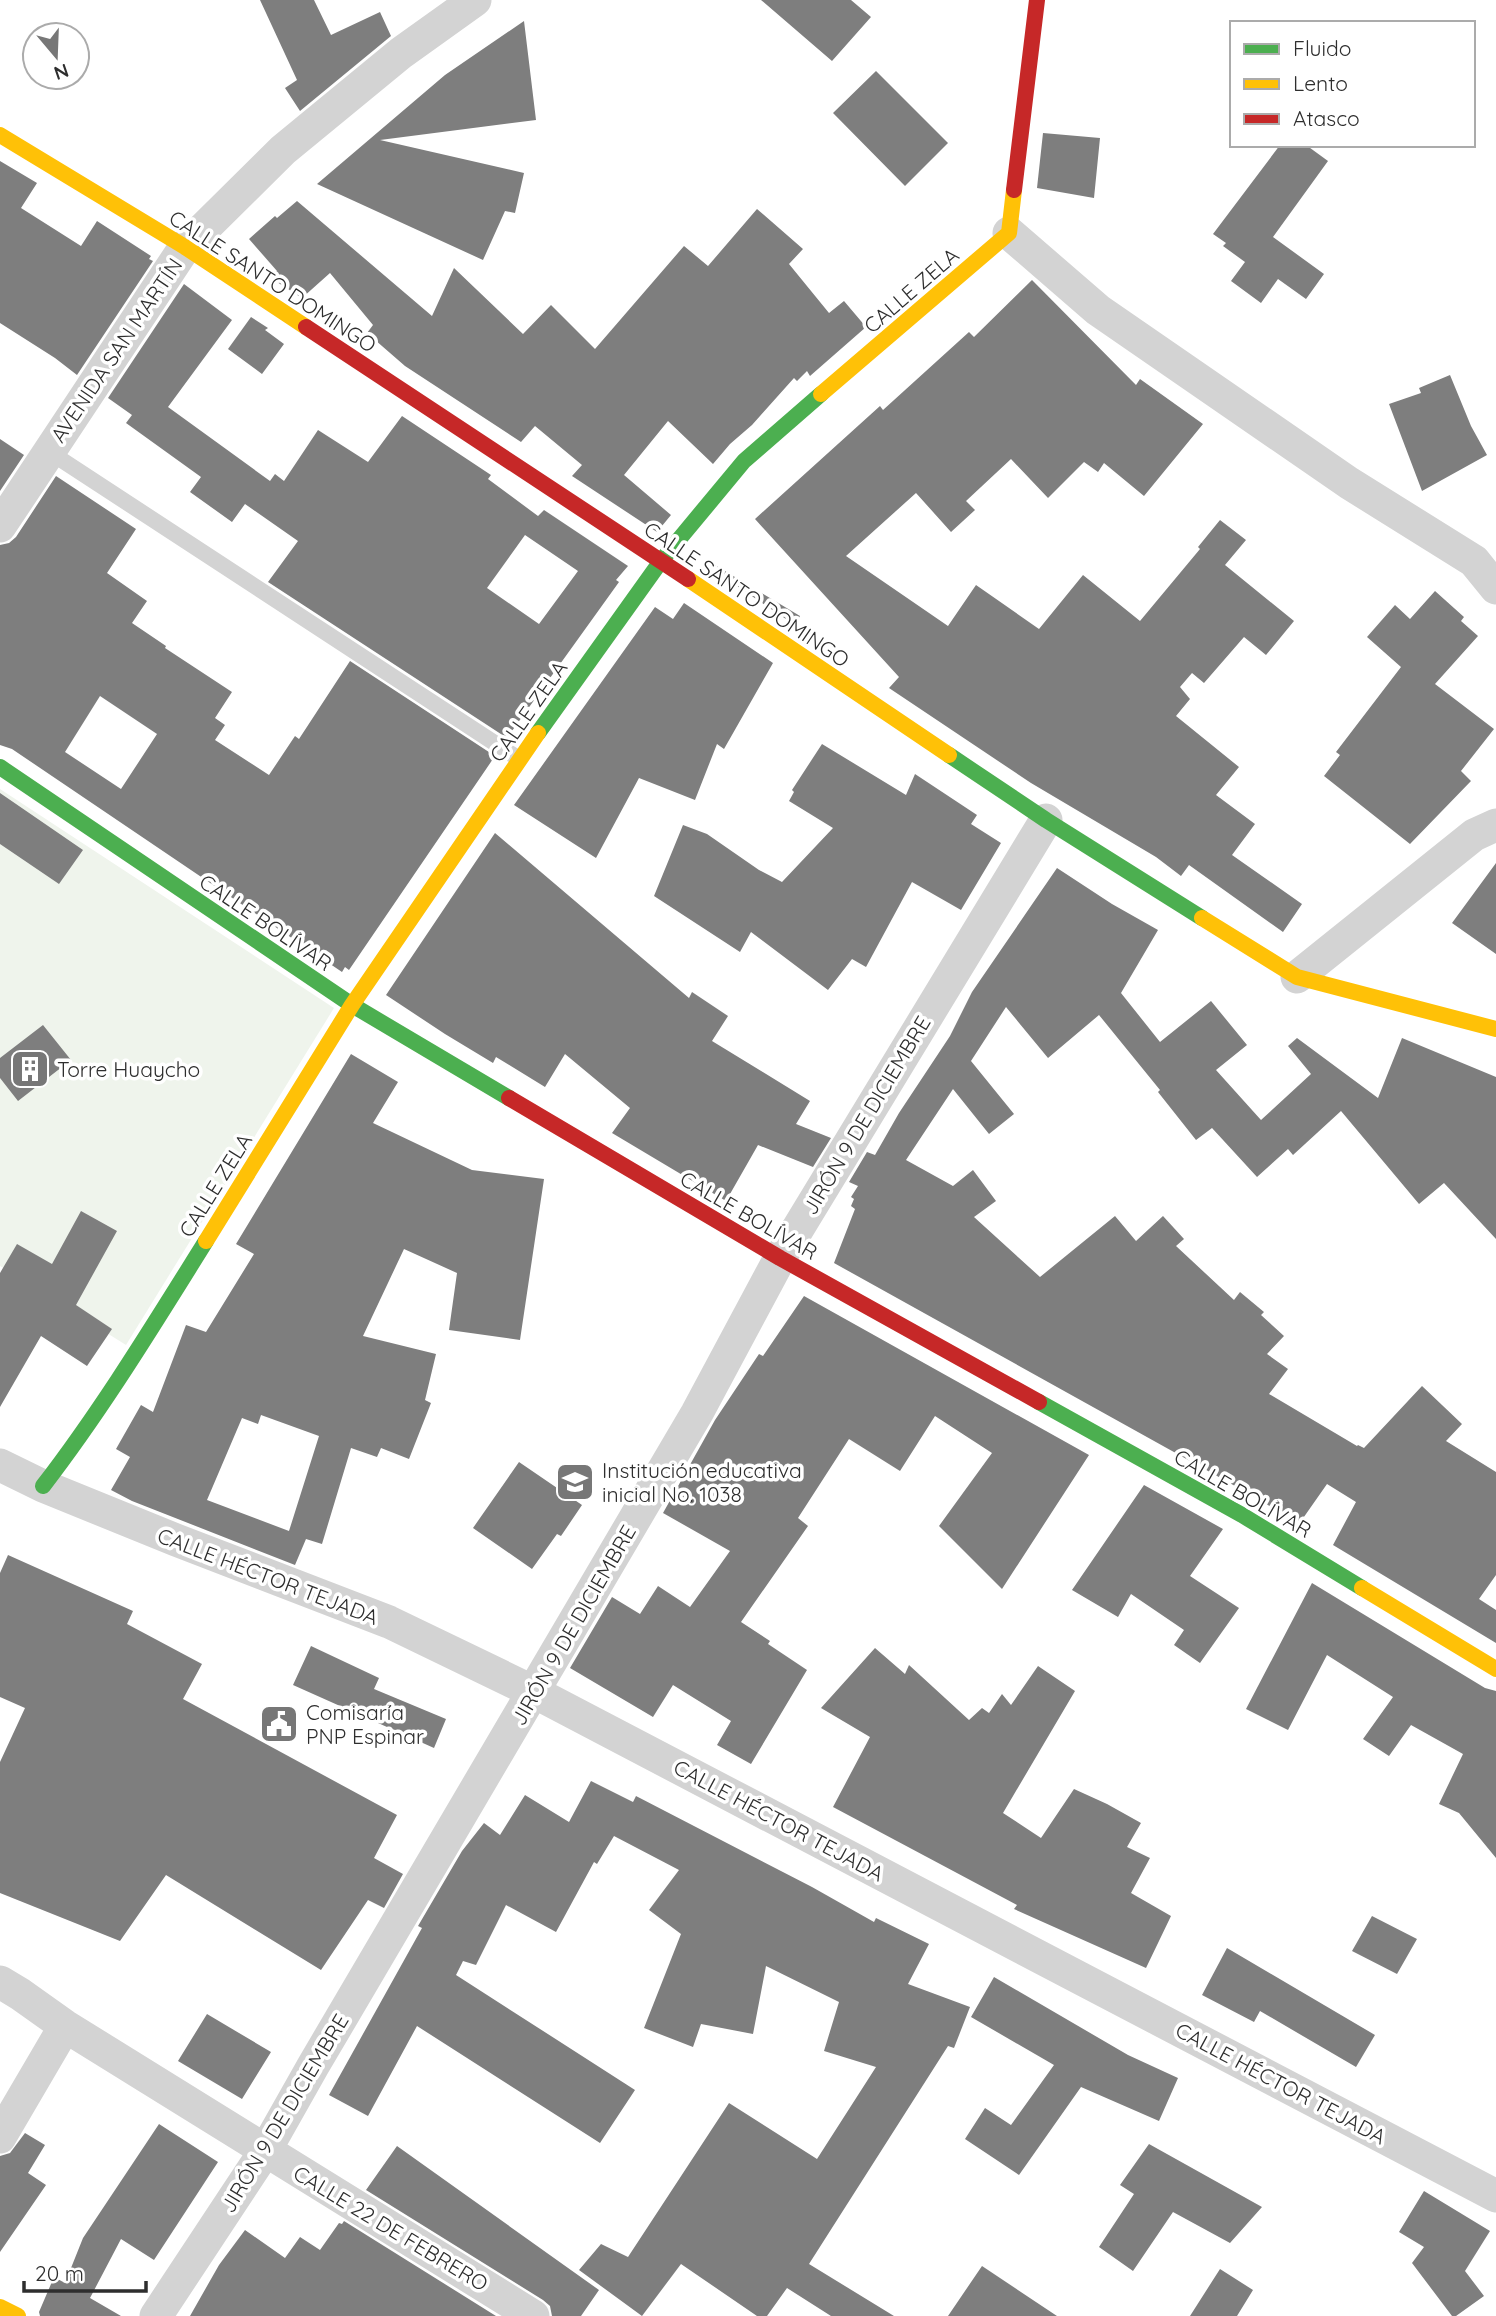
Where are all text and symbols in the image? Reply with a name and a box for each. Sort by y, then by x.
north arrow [21,21,91,91]
legend [1230,21,1475,147]
text: Fluido [1293,35,1351,61]
text: N [51,58,72,86]
text: Lento [1293,70,1348,96]
text: Atasco [1293,105,1360,131]
street label: CALLE SANTO DOMINGO [165,204,381,358]
street label: CALLE ZELA [858,242,964,338]
street label: AVENIDA SAN MARTÍN [45,253,187,447]
street label: CALLE SANTO DOMINGO [639,516,855,672]
street label: CALLE ZELA [484,655,572,767]
street label: CALLE BOLÍVAR [195,868,337,976]
street label: JIRÓN 9 DE DICIEMBRE [796,1011,936,1219]
building icon: Torre Huaycho [9,1048,51,1090]
place label: Torre Huaycho [57,1056,200,1082]
street label: CALLE ZELA [173,1128,257,1242]
street label: CALLE BOLÍVAR [676,1165,822,1265]
street label: CALLE BOLÍVAR [1170,1443,1316,1543]
place label: Institución educativa inicial No. 1038 [602,1457,802,1507]
school or university icon: Institución educativa inicial No. 1038 [554,1461,596,1503]
street label: JIRÓN 9 DE DICIEMBRE [505,1520,641,1730]
street label: CALLE HÉCTOR TEJADA [154,1522,382,1630]
place label: Comisaría PNP Espinar [306,1699,424,1749]
public building icon: Comisaría PNP Espinar [258,1703,300,1745]
street label: CALLE HÉCTOR TEJADA [669,1753,889,1887]
street label: JIRÓN 9 DE DICIEMBRE [214,2009,354,2217]
street label: CALLE HÉCTOR TEJADA [1171,2016,1391,2150]
street label: CALLE 22 DE FEBRERO [289,2160,493,2296]
scale bar [24,2250,147,2294]
text: 20 m [35,2260,84,2286]

